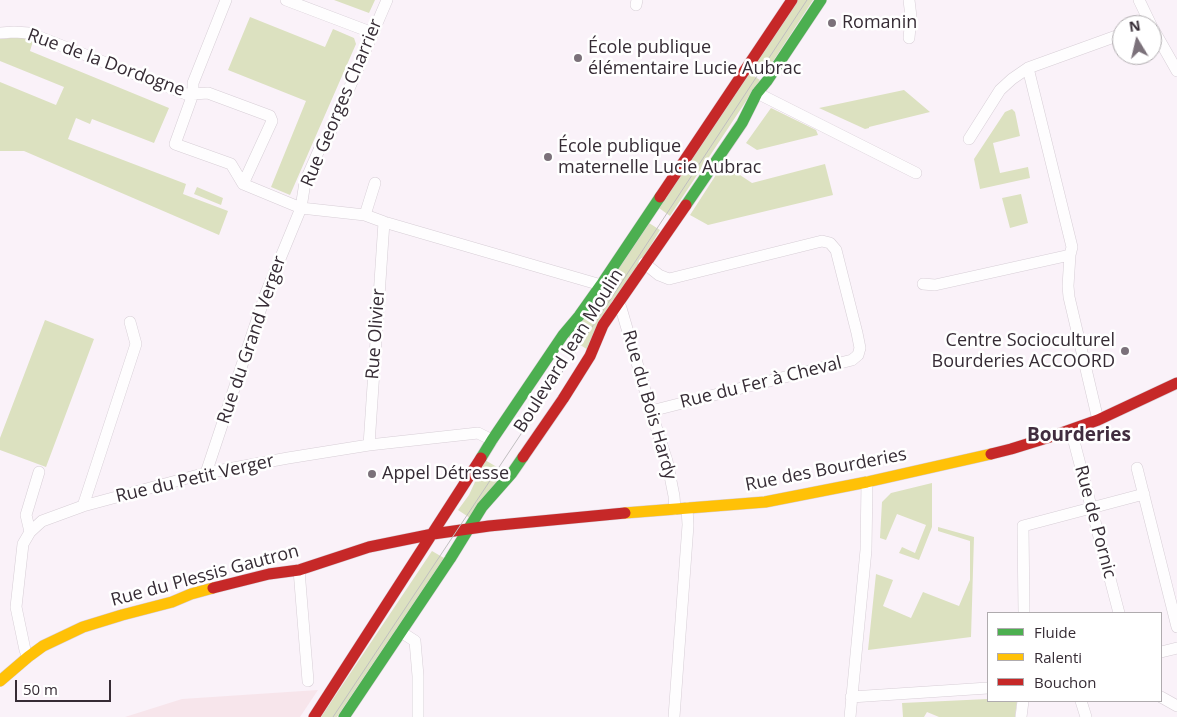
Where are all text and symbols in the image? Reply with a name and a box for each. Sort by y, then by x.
place label: Romanin [842,12,917,34]
north arrow [1112,15,1162,65]
text: N [1128,15,1142,36]
street label: Rue Georges Charrier [297,16,387,190]
marker: Romanin [826,17,838,29]
street label: Rue de la Dordogne [24,24,188,102]
place label: École publique élémentaire Lucie Aubrac [588,37,801,80]
marker: École publique élémentaire Lucie Aubrac [572,52,584,64]
place label: École publique maternelle Lucie Aubrac [558,136,761,178]
marker: École publique maternelle Lucie Aubrac [542,151,554,163]
street label: Rue du Grand Verger [213,253,291,427]
street label: Boulevard Jean Moulin [510,265,628,437]
street label: Rue Olivier [362,288,390,380]
street label: Rue du Bois Hardy [617,328,681,482]
place label: Centre Socioculturel Bourderies ACCOORD [932,330,1115,372]
marker: Centre Socioculturel Bourderies ACCOORD [1119,345,1131,357]
street label: Rue du Fer à Cheval [678,352,844,414]
district label: Bourderies [1027,425,1131,447]
street label: Rue des Bourderies [744,444,908,496]
street label: Rue du Petit Verger [114,450,276,508]
place label: Appel Détresse [382,463,509,485]
street label: Rue de Pornic [1070,463,1120,581]
marker: Appel Détresse [366,468,378,480]
street label: Rue du Plessis Gautron [109,540,301,612]
legend [987,612,1162,702]
text: Fluide [1034,622,1076,642]
text: Ralenti [1034,647,1082,667]
scale bar [18,670,114,702]
text: Bouchon [1034,672,1097,692]
text: 50 m [23,679,58,699]

